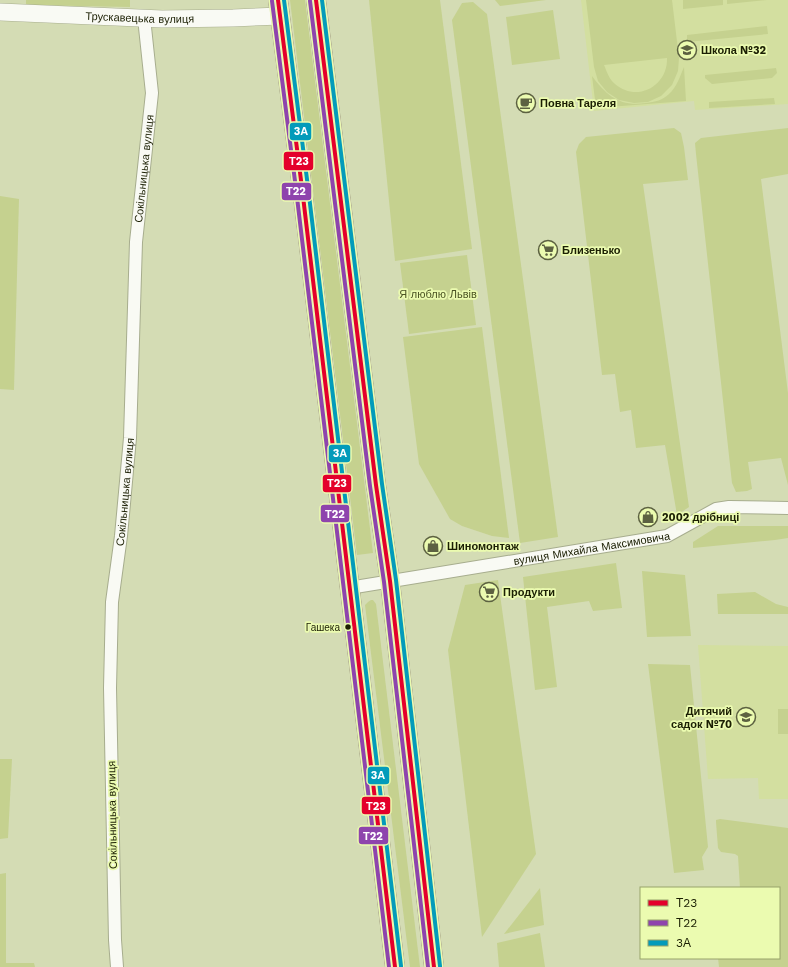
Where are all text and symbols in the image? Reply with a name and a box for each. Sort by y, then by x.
street label: Трускавецька вулиця [85,10,194,26]
school or university icon: Школа №32 [676,39,698,61]
place label: Школа №32 [701,44,766,57]
cafe icon: Повна Тареля [515,92,537,114]
place label: Повна Тареля [540,97,616,110]
street label: Сокільницька вулиця [132,114,157,223]
line badge: 3А [289,122,312,141]
text: 3А [294,125,308,138]
line badge: Т23 [283,151,314,171]
text: Т23 [289,155,309,168]
line badge: Т22 [281,182,312,201]
text: Т22 [286,185,306,198]
supermarket icon: Близенько [537,239,559,261]
place label: Близенько [562,244,621,257]
park label: Я люблю Львів [399,288,477,301]
street label: Сокільницька вулиця [114,437,137,547]
line badge: 3А [328,444,351,463]
text: 3А [333,447,347,460]
line badge: Т23 [322,474,352,493]
text: Т23 [327,477,347,490]
line badge: Т22 [320,504,350,523]
shop icon: 2002 дрібниці [637,506,659,528]
text: Т22 [325,508,345,521]
place label: 2002 дрібниці [662,511,739,524]
street label: вулиця Михайла Максимовича [513,529,672,568]
shop icon: Шиномонтаж [422,535,444,557]
place label: Шиномонтаж [447,540,519,553]
supermarket icon: Продукти [478,581,500,603]
place label: Продукти [503,586,555,599]
place label: Гашека [306,622,340,633]
marker: Гашека [343,622,353,632]
place label: Дитячий садок №70 [671,705,732,731]
school or university icon: Дитячий садок №70 [735,706,757,728]
street label: Сокільницька вулиця [105,761,120,869]
line badge: 3А [367,766,390,785]
text: 3А [371,769,385,782]
line badge: Т23 [361,796,391,815]
text: Т23 [366,800,386,813]
line badge: Т22 [358,826,389,845]
text: Т22 [363,830,383,843]
legend [640,887,780,959]
text: Т23 [676,896,697,910]
text: Т22 [676,916,697,930]
text: 3А [676,936,691,950]

